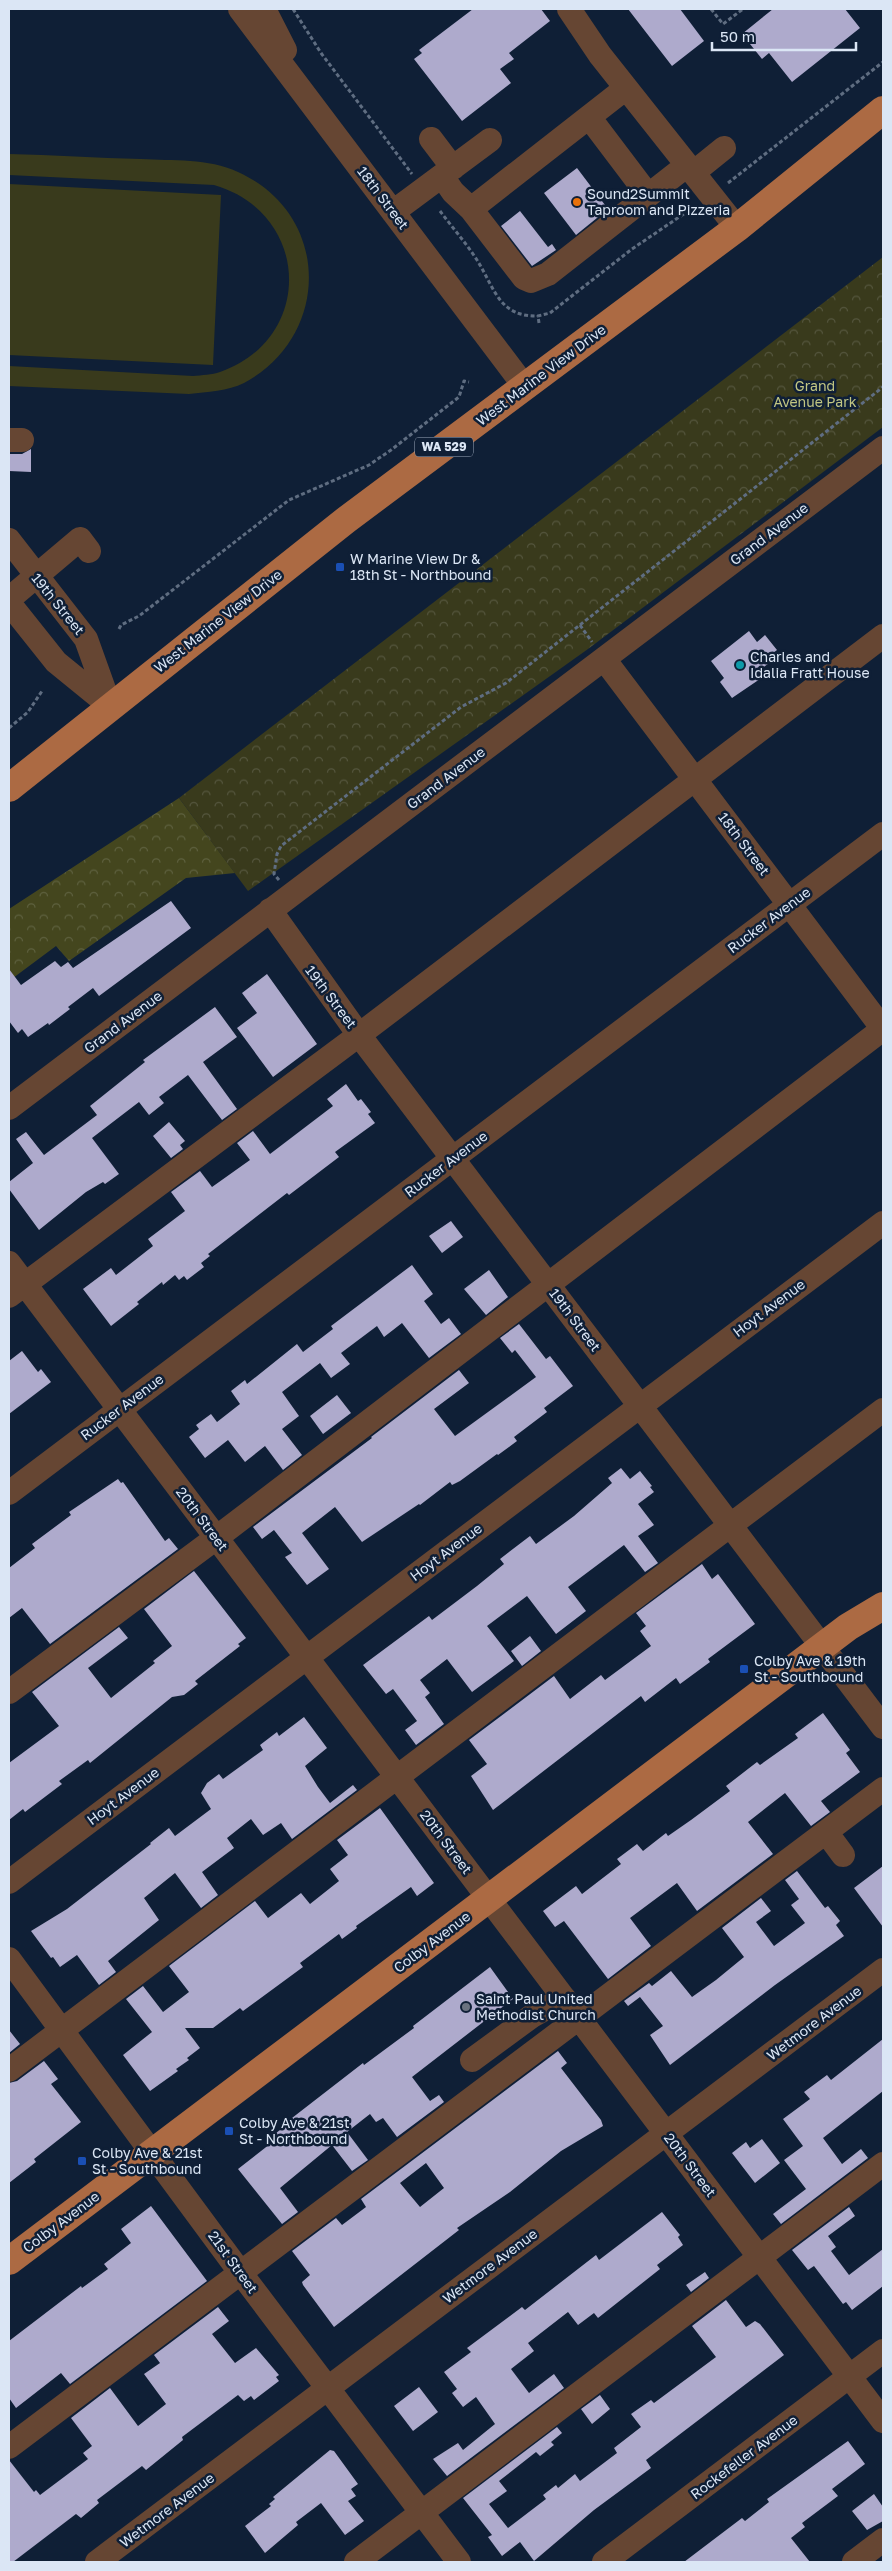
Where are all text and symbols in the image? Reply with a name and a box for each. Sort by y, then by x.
scale bar [712,20,856,52]
text: 50 m [720,27,755,45]
street label: 18th Street [354,163,413,233]
place label: Sound2Summit Taproom and Pizzeria [587,185,730,218]
marker: Sound2Summit Taproom and Pizzeria [571,196,583,208]
street label: West Marine View Drive [473,320,609,429]
park label: Grand Avenue Park [773,377,857,410]
road number: WA 529 [415,438,473,457]
street label: Grand Avenue [726,499,811,568]
place label: W Marine View Dr & 18th St - Northbound [350,550,491,583]
marker: W Marine View Dr & 18th St - Northbound [334,561,346,573]
street label: West Marine View Drive [150,565,285,676]
street label: 19th Street [28,569,88,638]
place label: Charles and Idalia Fratt House [750,648,870,681]
marker: Charles and Idalia Fratt House [734,659,746,671]
street label: Grand Avenue [403,743,488,812]
street label: 18th Street [715,809,774,879]
street label: Rucker Avenue [724,883,814,956]
street label: 19th Street [302,962,361,1032]
street label: Grand Avenue [80,987,165,1056]
street label: Rucker Avenue [401,1127,491,1200]
street label: Hoyt Avenue [729,1275,808,1340]
street label: 19th Street [546,1285,605,1355]
street label: Rucker Avenue [77,1370,167,1443]
street label: 20th Street [173,1483,232,1554]
street label: Hoyt Avenue [406,1519,485,1584]
place label: Colby Ave & 19th St - Southbound [754,1652,866,1685]
marker: Colby Ave & 19th St - Southbound [738,1663,750,1675]
street label: Hoyt Avenue [83,1763,162,1828]
street label: 20th Street [417,1806,476,1877]
street label: Colby Avenue [390,1907,473,1976]
street label: Wetmore Avenue [763,1982,864,2064]
place label: Saint Paul United Methodist Church [476,1990,596,2023]
marker: Saint Paul United Methodist Church [460,2001,472,2013]
place label: Colby Ave & 21st St - Northbound [239,2114,350,2147]
marker: Colby Ave & 21st St - Northbound [223,2125,235,2137]
street label: 20th Street [661,2129,720,2200]
place label: Colby Ave & 21st St - Southbound [92,2144,203,2177]
marker: Colby Ave & 21st St - Southbound [76,2155,88,2167]
street label: Colby Avenue [19,2187,102,2256]
street label: Wetmore Avenue [439,2225,540,2307]
street label: 21st Street [205,2227,262,2296]
street label: Rockefeller Avenue [687,2411,801,2502]
street label: Wetmore Avenue [116,2469,217,2551]

